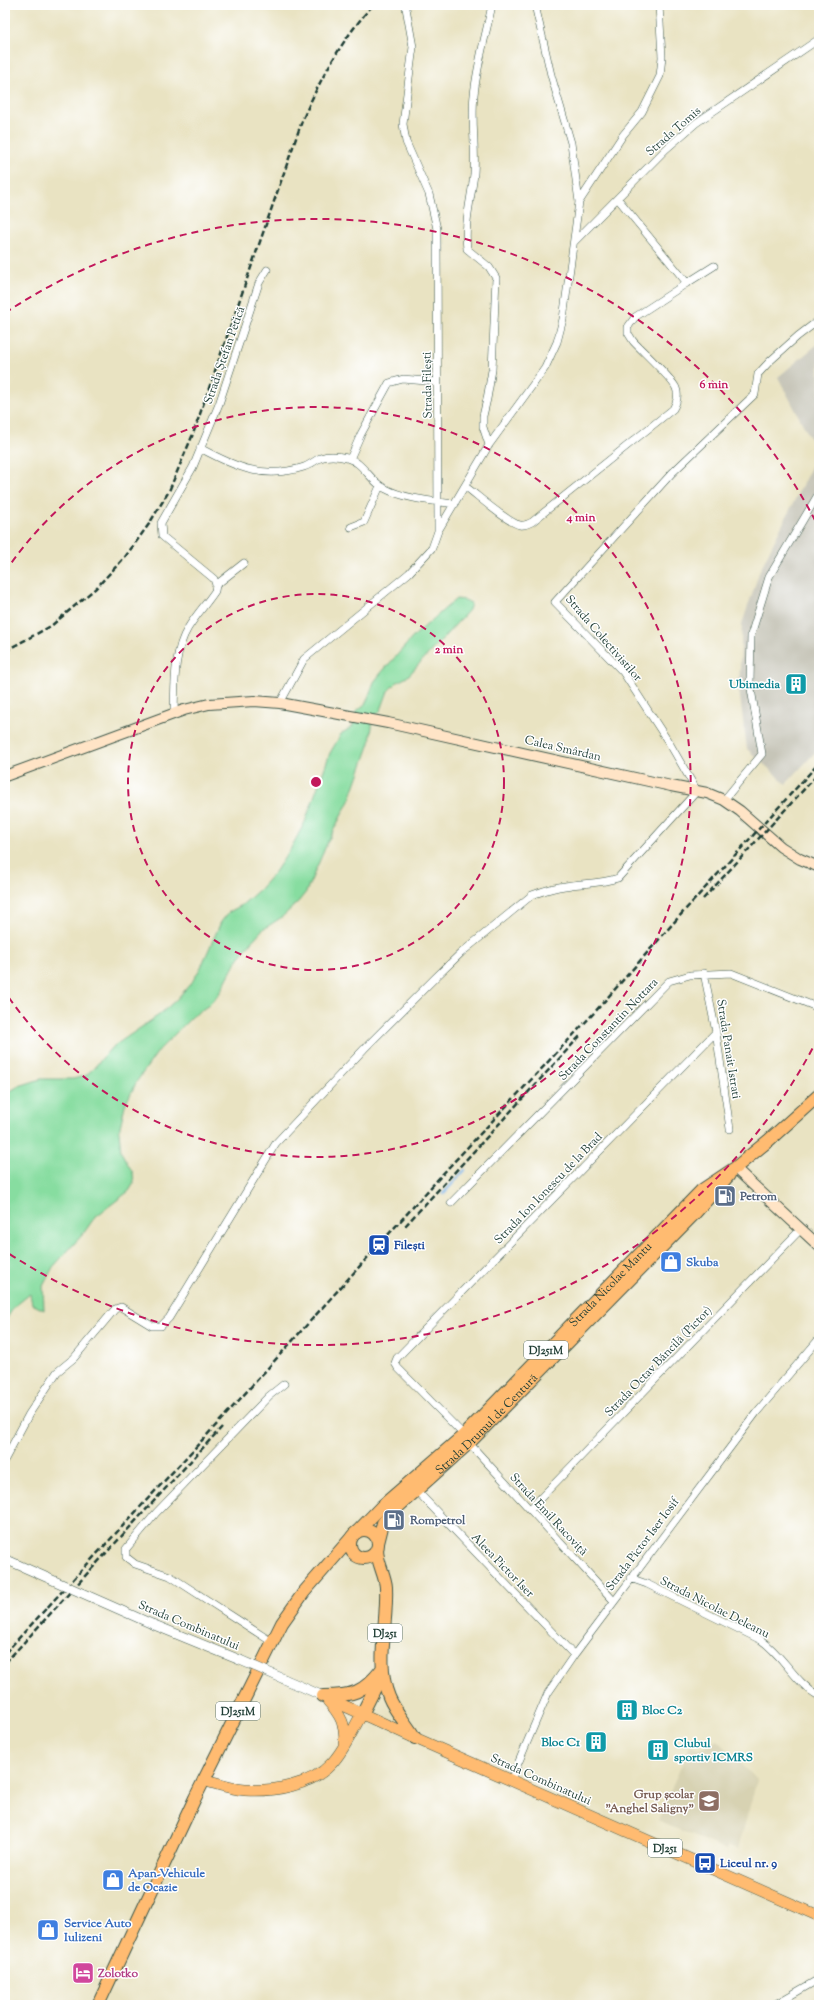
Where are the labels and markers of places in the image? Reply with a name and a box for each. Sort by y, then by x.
building icon: Ubimedia [783,671,809,697]
place label: Ubimedia [728,676,780,694]
centre of rings [309,775,323,789]
fuel station icon: Petrom [712,1183,738,1209]
place label: Petrom [739,1188,777,1206]
station icon: Filești [366,1232,392,1258]
place label: Filești [393,1237,426,1255]
shop icon: Skuba [658,1249,684,1275]
place label: Skuba [686,1254,719,1272]
fuel station icon: Rompetrol [381,1507,407,1533]
place label: Rompetrol [409,1512,466,1530]
building icon: Bloc C2 [614,1697,640,1723]
place label: Bloc C2 [641,1702,683,1720]
building icon: Bloc C1 [583,1729,609,1755]
place label: Bloc C1 [540,1734,581,1752]
place label: Clubul sportiv ICMRS [674,1735,753,1767]
building icon: Clubul sportiv ICMRS [645,1737,671,1763]
place label: Grup școlar "Anghel Saligny" [605,1786,694,1818]
school or university icon: Grup școlar "Anghel Saligny" [696,1788,722,1814]
bus stop icon: Liceul nr. 9 [692,1850,718,1876]
place label: Liceul nr. 9 [719,1855,777,1873]
place label: Apan-Vehicule de Ocazie [127,1865,205,1897]
shop icon: Apan-Vehicule de Ocazie [100,1867,126,1893]
place label: Service Auto Iulizeni [63,1915,132,1947]
shop icon: Service Auto Iulizeni [35,1917,61,1943]
hotel icon: Zolotko [70,1960,96,1986]
place label: Zolotko [97,1965,138,1983]

